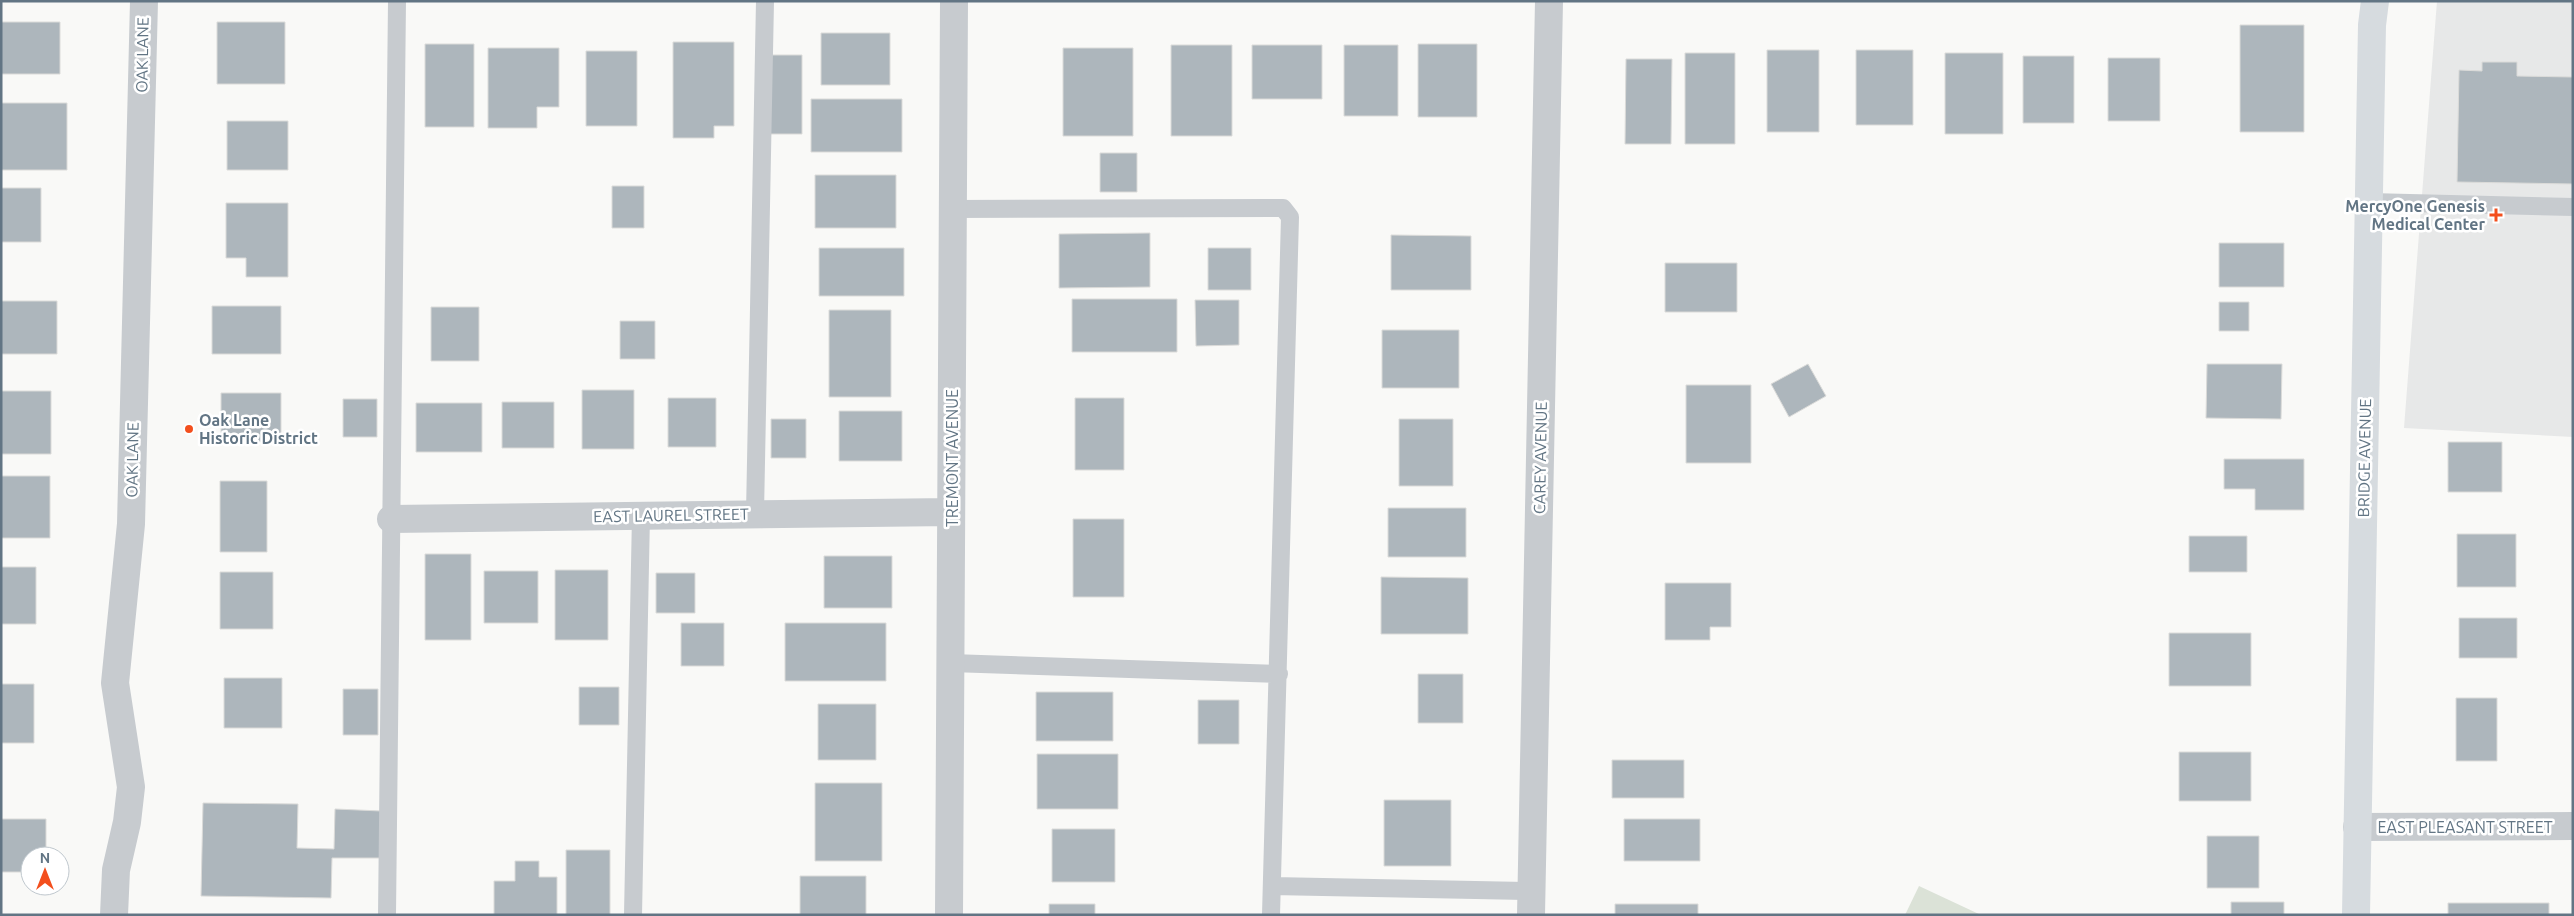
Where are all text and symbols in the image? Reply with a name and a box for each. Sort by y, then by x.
street label: OAK LANE [132,17,152,93]
place label: MercyOne Genesis Medical Center [2345,197,2485,233]
marker: MercyOne Genesis Medical Center [2489,208,2503,222]
street label: TREMONT AVENUE [943,389,961,527]
street label: BRIDGE AVENUE [2354,398,2374,518]
street label: CAREY AVENUE [1530,402,1550,514]
place label: Oak Lane Historic District [199,411,318,447]
street label: OAK LANE [122,422,142,498]
marker: Oak Lane Historic District [183,423,195,435]
street label: EAST LAUREL STREET [593,505,749,525]
street label: EAST PLEASANT STREET [2377,818,2553,836]
north arrow [20,846,70,896]
text: N [40,850,50,866]

